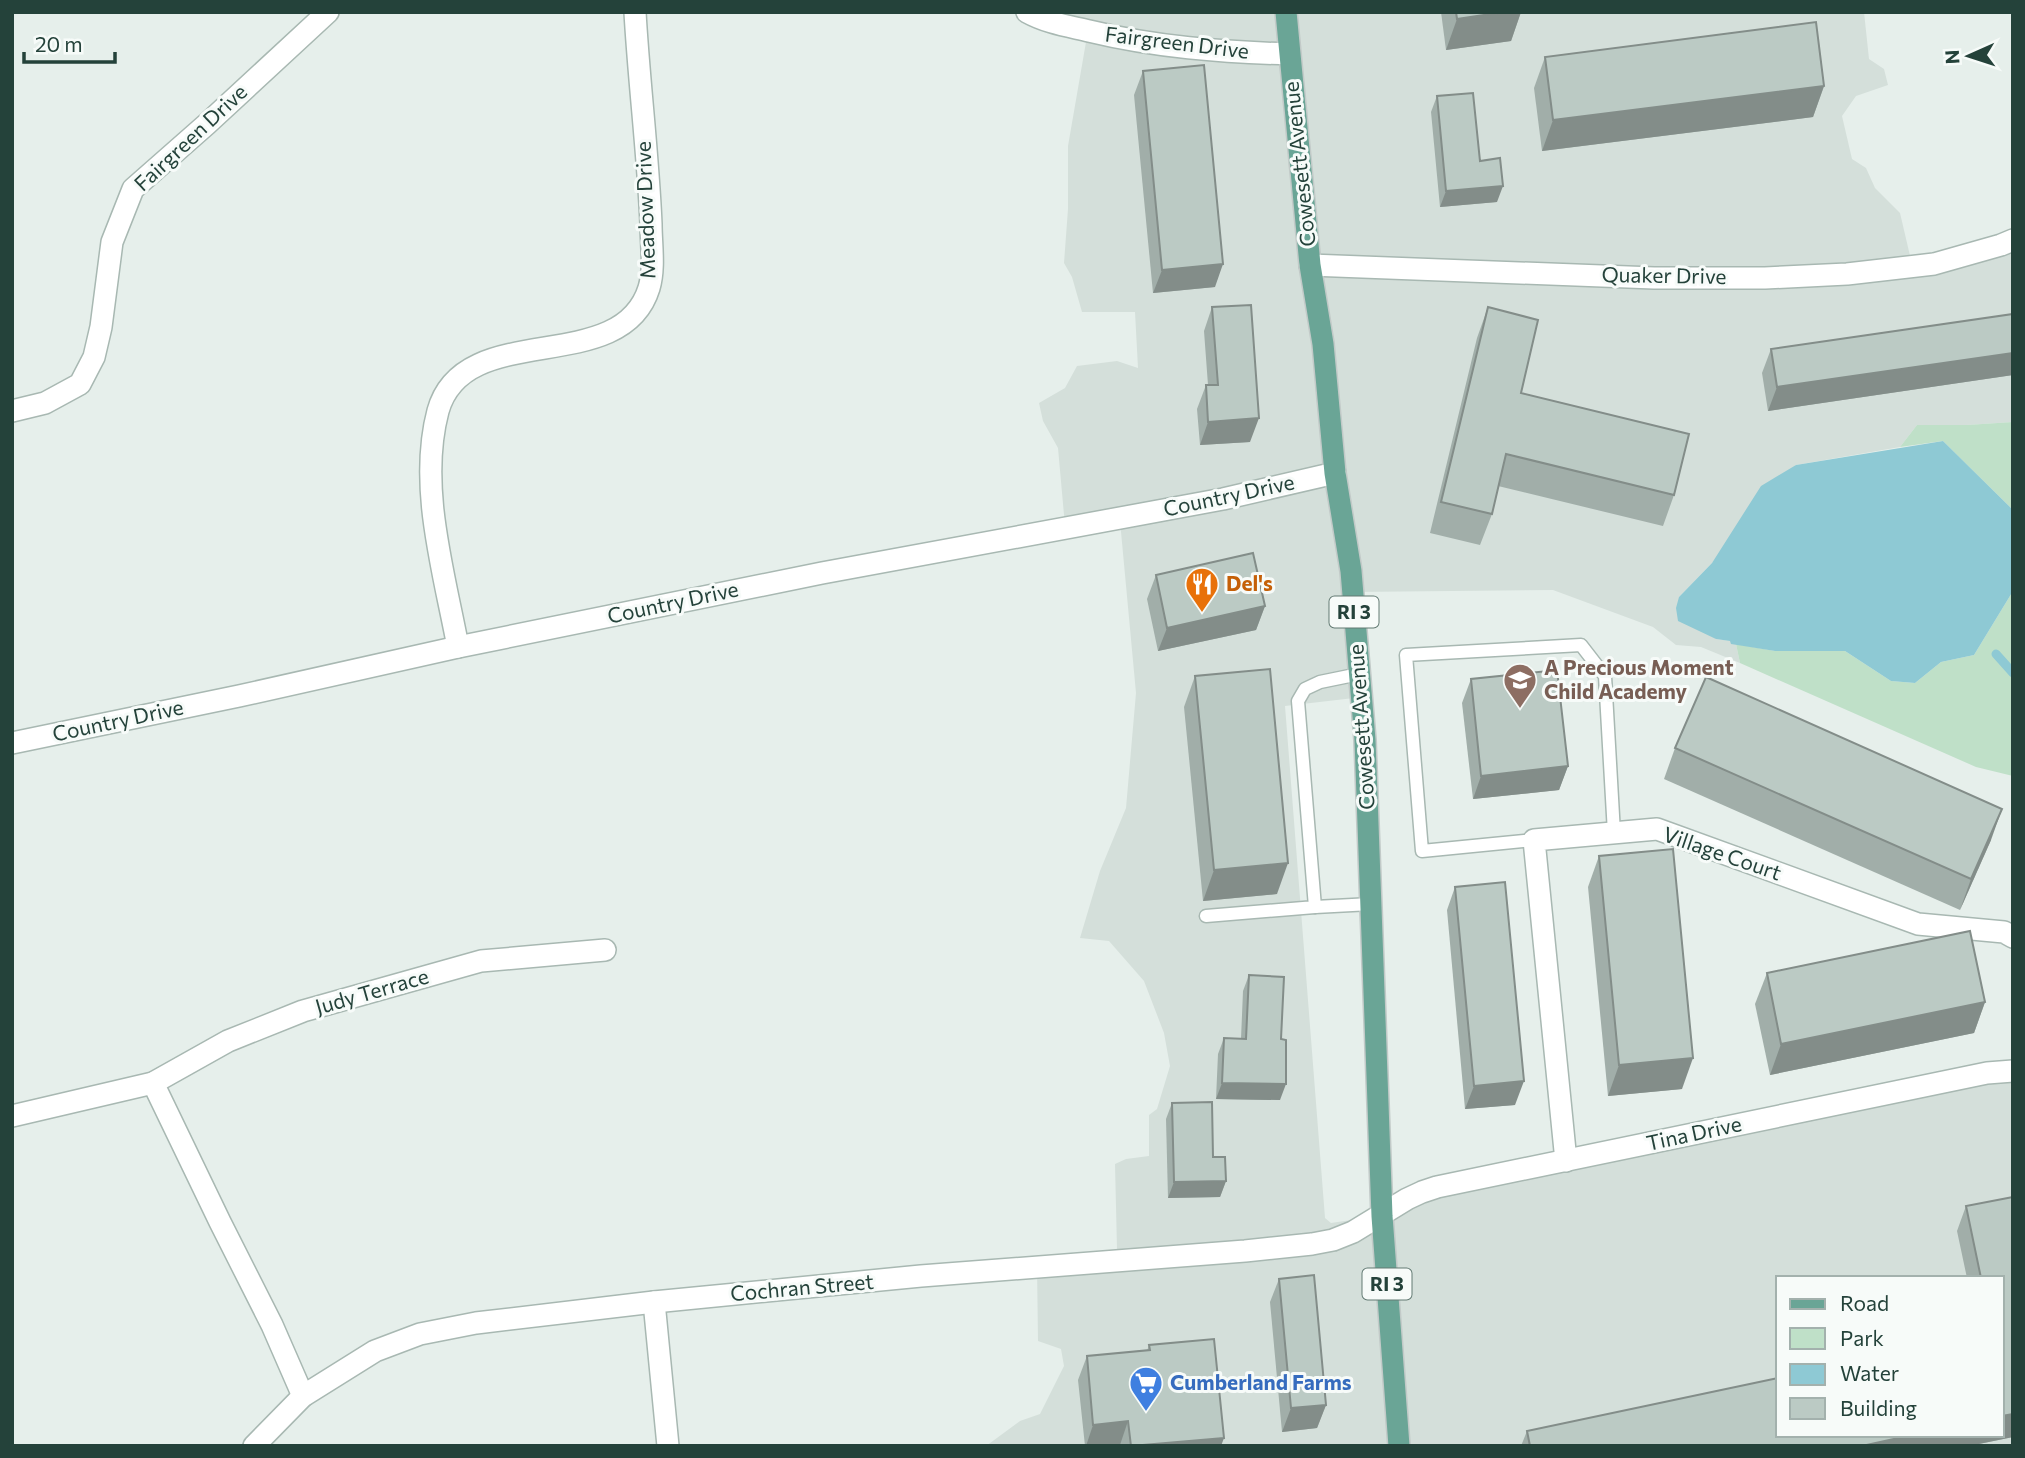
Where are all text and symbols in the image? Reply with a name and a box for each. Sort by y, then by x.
street label: Fairgreen Drive [1104,20,1251,63]
scale bar [24,21,116,65]
north arrow [1934,21,2004,91]
text: 20 m [35,31,83,56]
text: N [1940,49,1963,65]
street label: Fairgreen Drive [129,78,251,195]
street label: Cowesett Avenue [1277,80,1320,248]
street label: Meadow Drive [630,141,659,279]
street label: Quaker Drive [1601,261,1727,288]
street label: Country Drive [1161,468,1296,521]
restaurant icon: Del's [1183,565,1221,614]
place label: Del's [1226,570,1273,595]
street label: Country Drive [605,575,740,628]
road number: RI 3 [1330,596,1378,628]
street label: Cowesett Avenue [1342,644,1379,811]
place label: A Precious Moment Child Academy [1544,654,1734,703]
school or university icon: A Precious Moment Child Academy [1501,661,1539,710]
street label: Country Drive [50,693,185,746]
street label: Village Court [1660,821,1785,884]
street label: Judy Terrace [312,962,431,1019]
street label: Tina Drive [1644,1110,1744,1155]
street label: Cochran Street [729,1268,875,1305]
road number: RI 3 [1362,1268,1412,1300]
legend [1776,1276,2004,1437]
text: Road [1840,1290,1889,1315]
text: Park [1840,1325,1884,1350]
text: Water [1840,1360,1899,1385]
supermarket icon: Cumberland Farms [1127,1364,1165,1413]
place label: Cumberland Farms [1170,1369,1352,1394]
text: Building [1840,1395,1917,1420]

